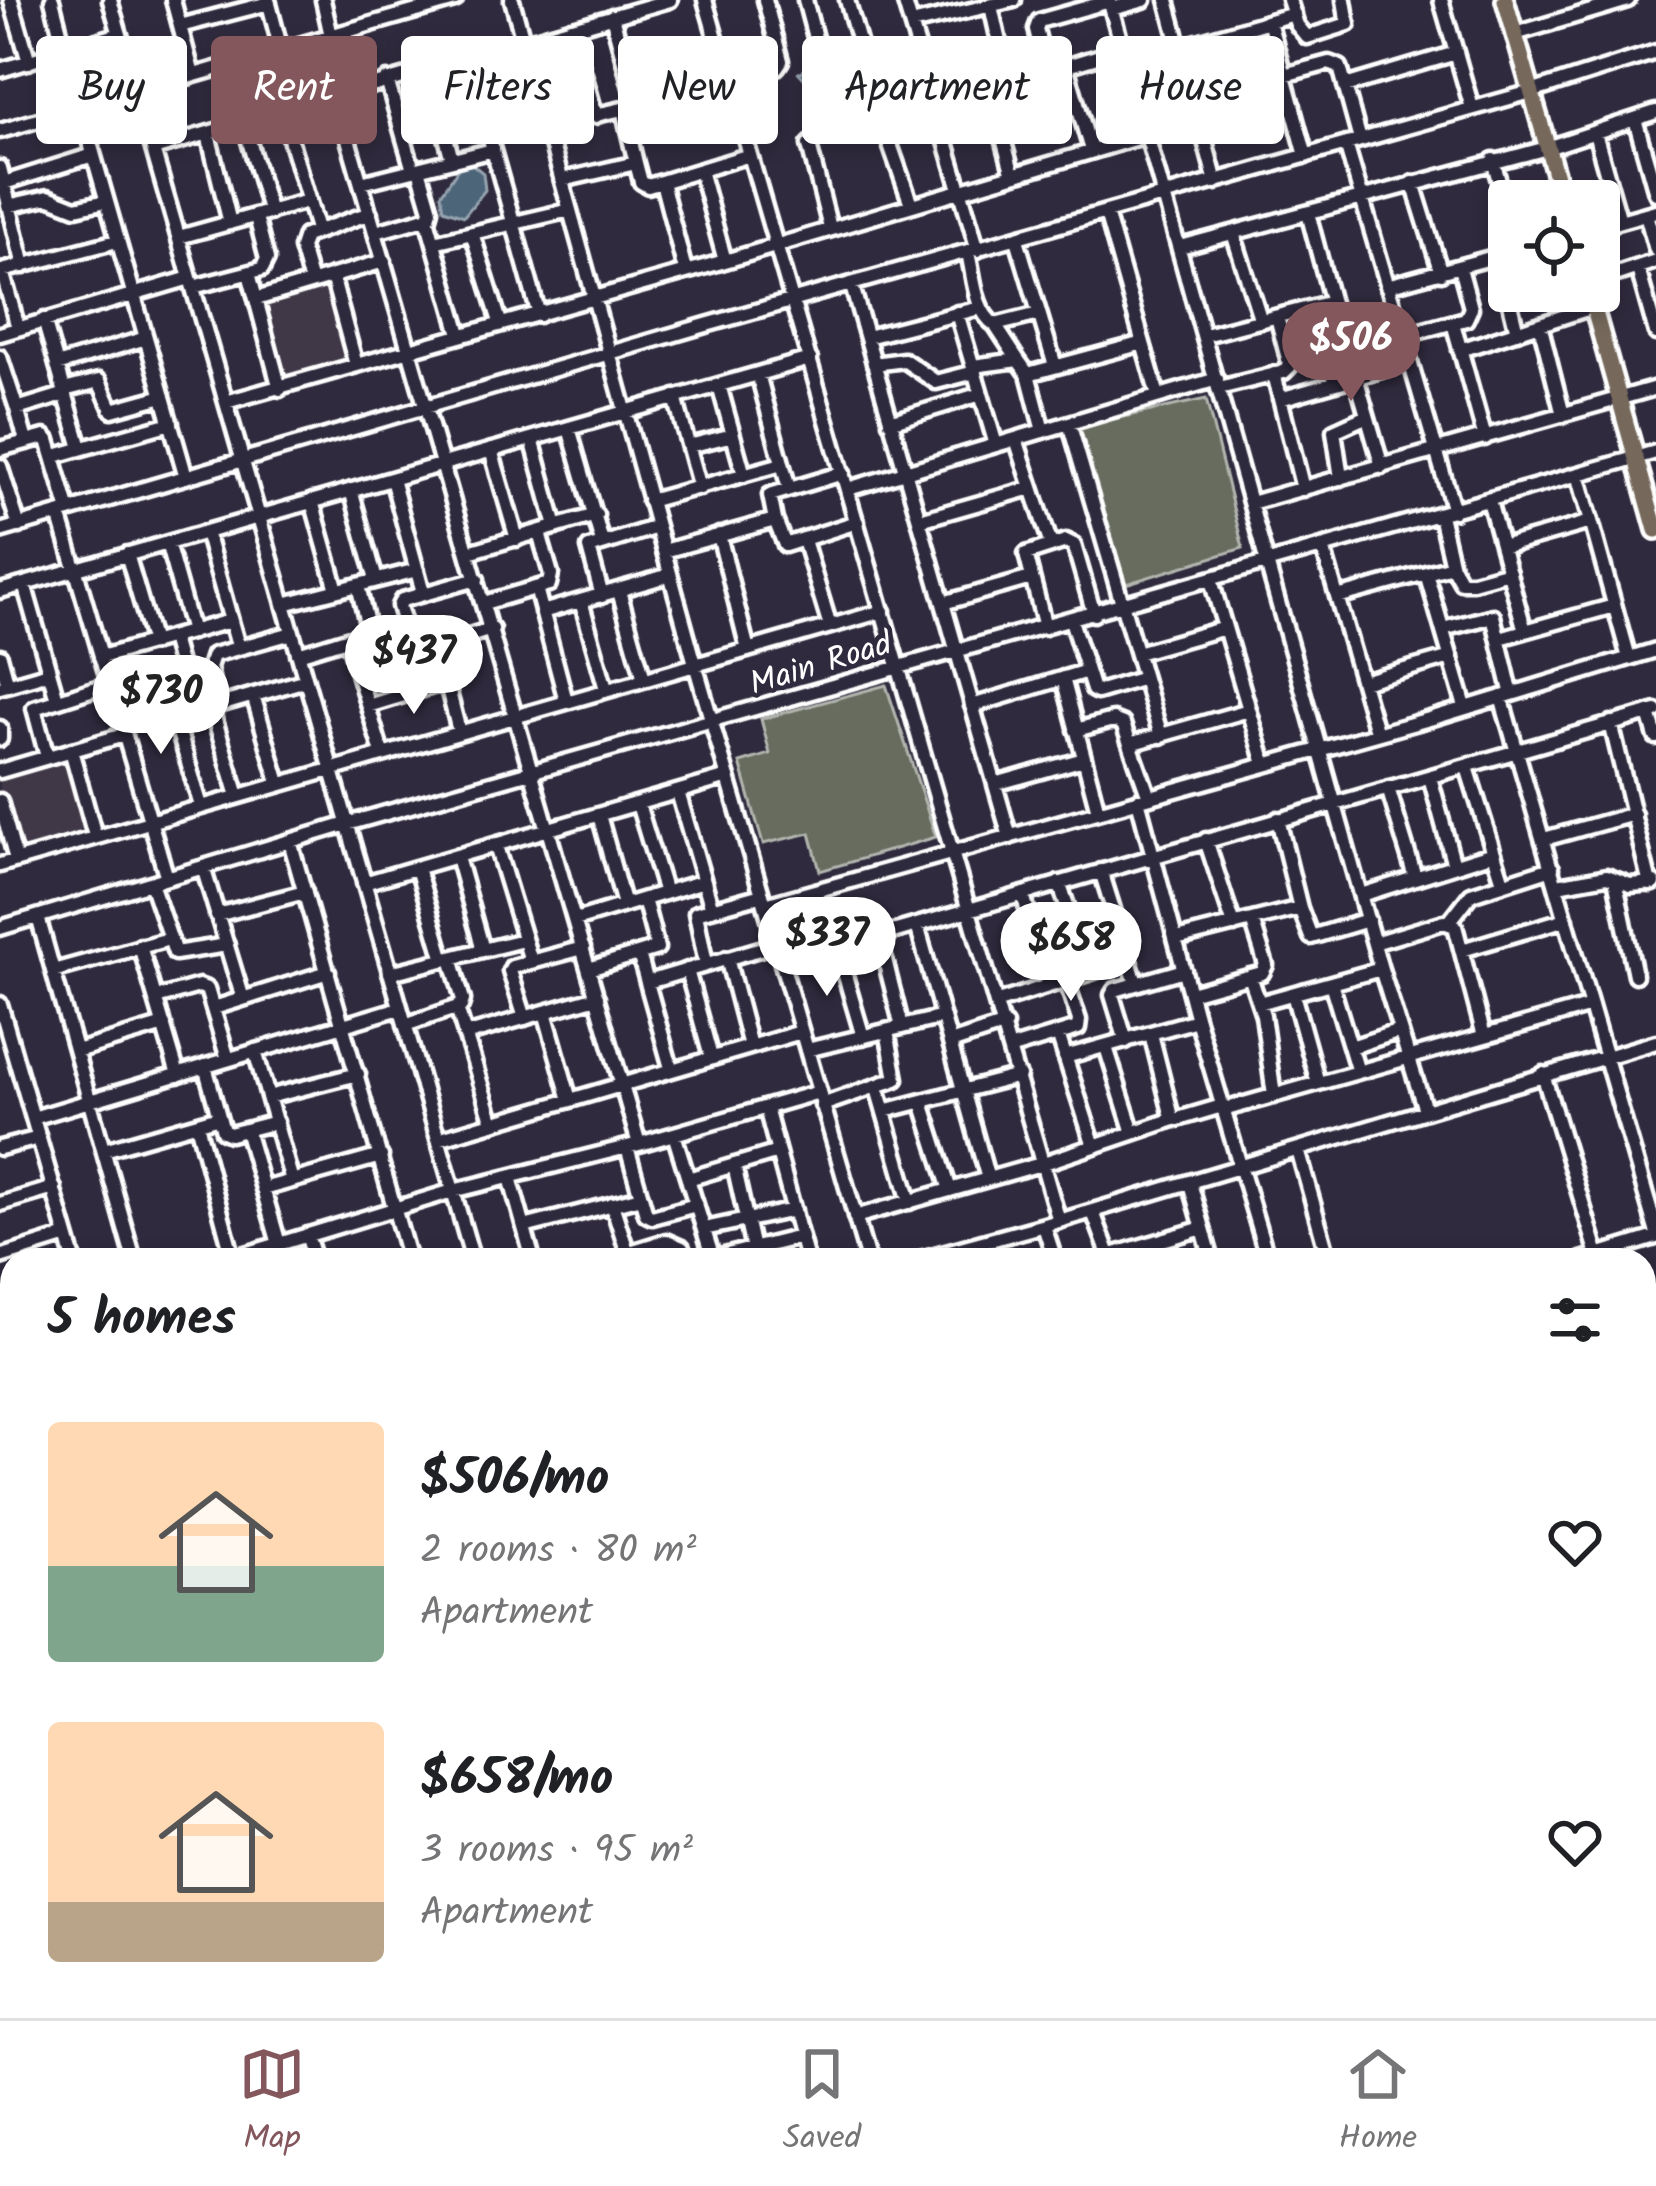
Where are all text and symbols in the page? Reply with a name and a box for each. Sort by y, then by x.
chip: Buy [36,36,187,144]
chip: Rent [211,36,377,144]
chip: Filters [401,36,594,144]
chip: New [618,36,778,144]
chip: Apartment [802,36,1072,144]
chip: House [1096,36,1284,144]
map controls [1488,180,1620,312]
button: locate [1488,180,1620,312]
pin: $506 [1280,302,1422,404]
text: $506 [1309,310,1393,372]
pin: $437 [343,615,485,717]
street label: Main Road [743,618,900,712]
text: $437 [372,623,456,685]
pin: $730 [90,655,232,757]
text: $730 [120,663,202,725]
pin: $337 [756,897,898,999]
pin: $658 [1000,902,1142,1004]
text: $337 [785,905,869,967]
text: $658 [1028,910,1114,972]
text: 5 homes [48,1280,236,1361]
icon: filters [1542,1287,1608,1353]
text: $506/mo [420,1440,609,1521]
icon: home [144,1470,288,1614]
icon: heart [1542,1509,1608,1575]
text: 2 rooms · 80 m² [420,1521,696,1583]
text: Apartment [420,1583,593,1645]
text: $658/mo [420,1740,613,1821]
icon: home [144,1770,288,1914]
icon: heart [1542,1809,1608,1875]
text: 3 rooms · 95 m² [420,1821,693,1883]
text: Apartment [420,1883,593,1945]
tab: Map [239,2041,305,2166]
tab: Saved [783,2041,861,2166]
tab: Home [1339,2041,1417,2166]

